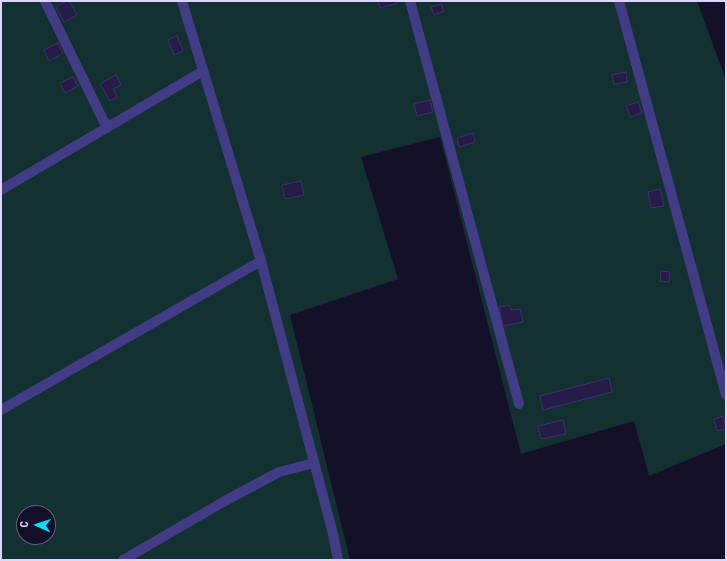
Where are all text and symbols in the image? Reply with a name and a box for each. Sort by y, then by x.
north arrow [16,505,56,545]
text: С [18,521,31,528]

